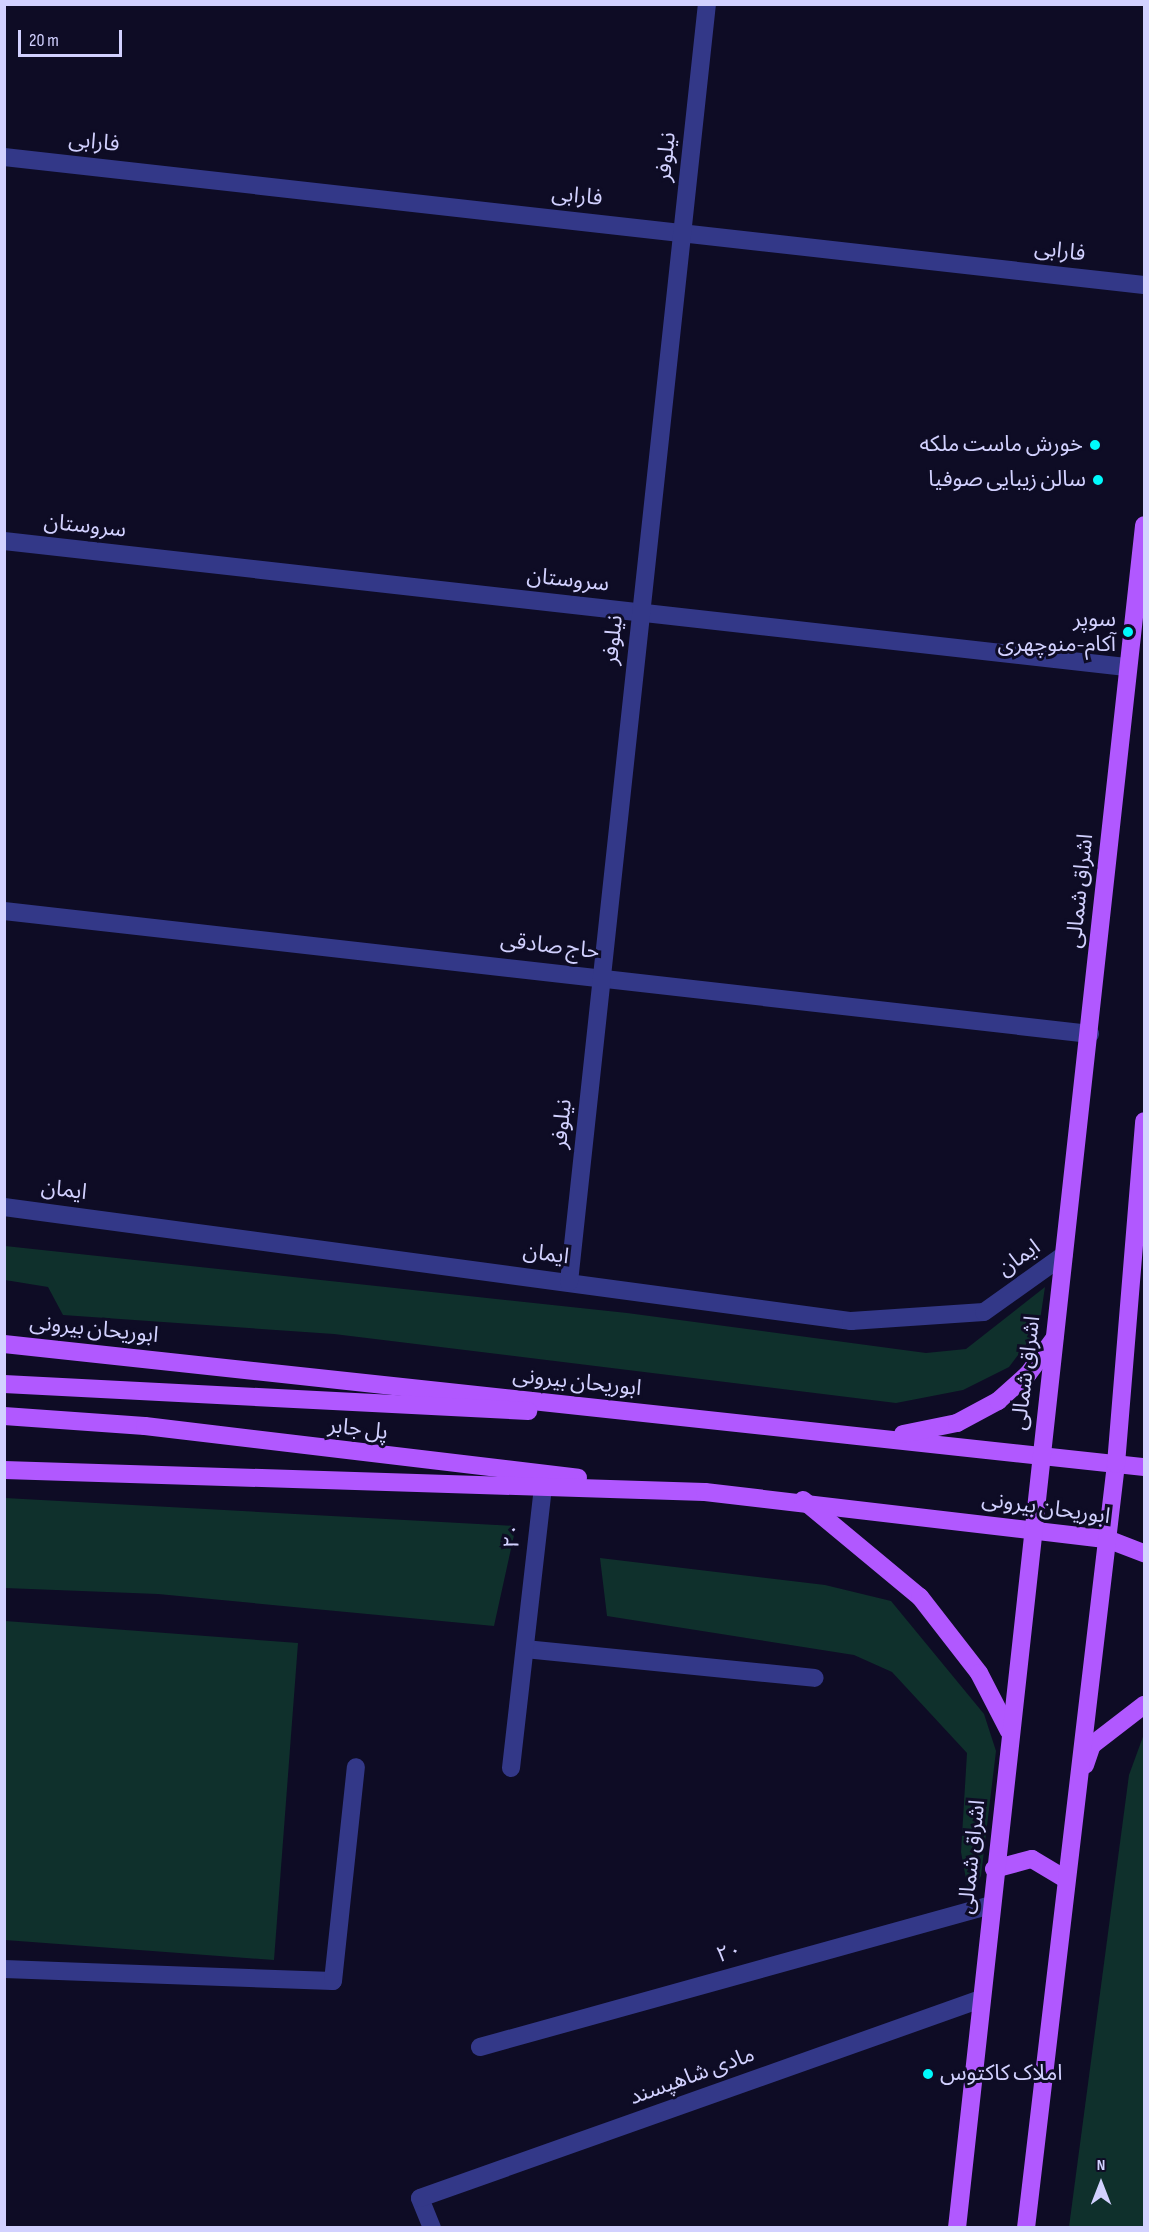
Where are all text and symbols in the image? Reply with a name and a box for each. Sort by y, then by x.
scale bar [21,18,124,56]
text: 20 m [29,30,59,51]
street label: فارابی [67,126,121,158]
street label: نیلوفر [650,131,682,183]
street label: فارابی [550,180,604,212]
street label: فارابی [1033,235,1087,267]
place label: خورش ماست ملکه [919,432,1083,458]
marker: خورش ماست ملکه [1088,438,1102,452]
place label: سالن زیبایی صوفیا [928,467,1086,493]
marker: سالن زیبایی صوفیا [1091,473,1105,487]
street label: سروستان [42,509,128,543]
street label: سروستان [525,563,611,597]
place label: سوپر آکام-منوچهری [998,606,1116,658]
street label: نیلوفر [597,614,629,666]
marker: سوپر آکام-منوچهری [1121,625,1135,639]
street label: اشراق شمالی [1061,833,1099,949]
street label: حاج صادقی [499,927,601,965]
street label: نیلوفر [546,1098,578,1150]
street label: ایمان [40,1174,88,1206]
street label: ایمان [993,1234,1045,1282]
street label: ایمان [521,1238,571,1270]
street label: ابوریحان بیرونی [28,1309,160,1349]
street label: اشراق شمالی [1006,1314,1046,1432]
street label: ابوریحان بیرونی [511,1362,643,1402]
street label: پل جابر [327,1412,389,1446]
street label: ابوریحان بیرونی [980,1486,1112,1530]
street label: ۲۰ [499,1522,527,1550]
street label: اشراق شمالی [953,1799,991,1915]
street label: ۲۰ [713,1937,745,1969]
street label: مادی شاهپسند [626,2041,758,2111]
place label: املاک کاکتوس [940,2061,1062,2087]
marker: املاک کاکتوس [921,2067,935,2081]
north arrow [1071,2154,1131,2214]
text: N [1097,2156,1105,2175]

